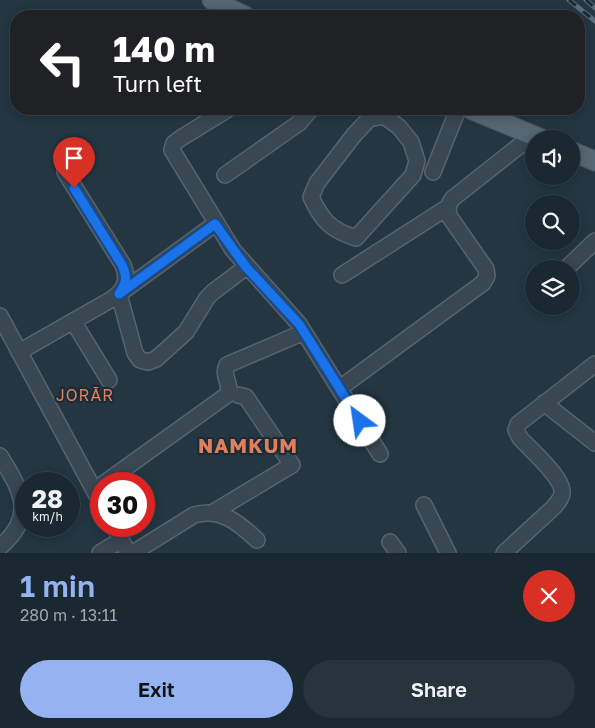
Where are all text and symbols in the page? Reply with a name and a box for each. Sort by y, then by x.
text: 140 m [113,28,215,70]
icon: left [30,30,95,95]
text: Turn left [113,70,202,97]
map controls [525,130,580,315]
button: sound [525,130,580,185]
pin [53,137,95,188]
icon: arrive [60,144,88,172]
button: search [525,195,580,250]
button: layers [525,260,580,315]
district label: JORĀR [56,385,114,405]
position arrow [333,394,385,446]
district label: NAMKUM [198,433,298,457]
speed limit sign: 30 [90,472,155,537]
text: 28 [32,483,63,514]
text: km/h [32,509,63,524]
text: 1 min [20,568,95,604]
button: close [523,570,575,622]
text: 280 m · 13:11 [20,605,117,625]
button: Exit [20,660,293,718]
button: Share [303,660,575,718]

